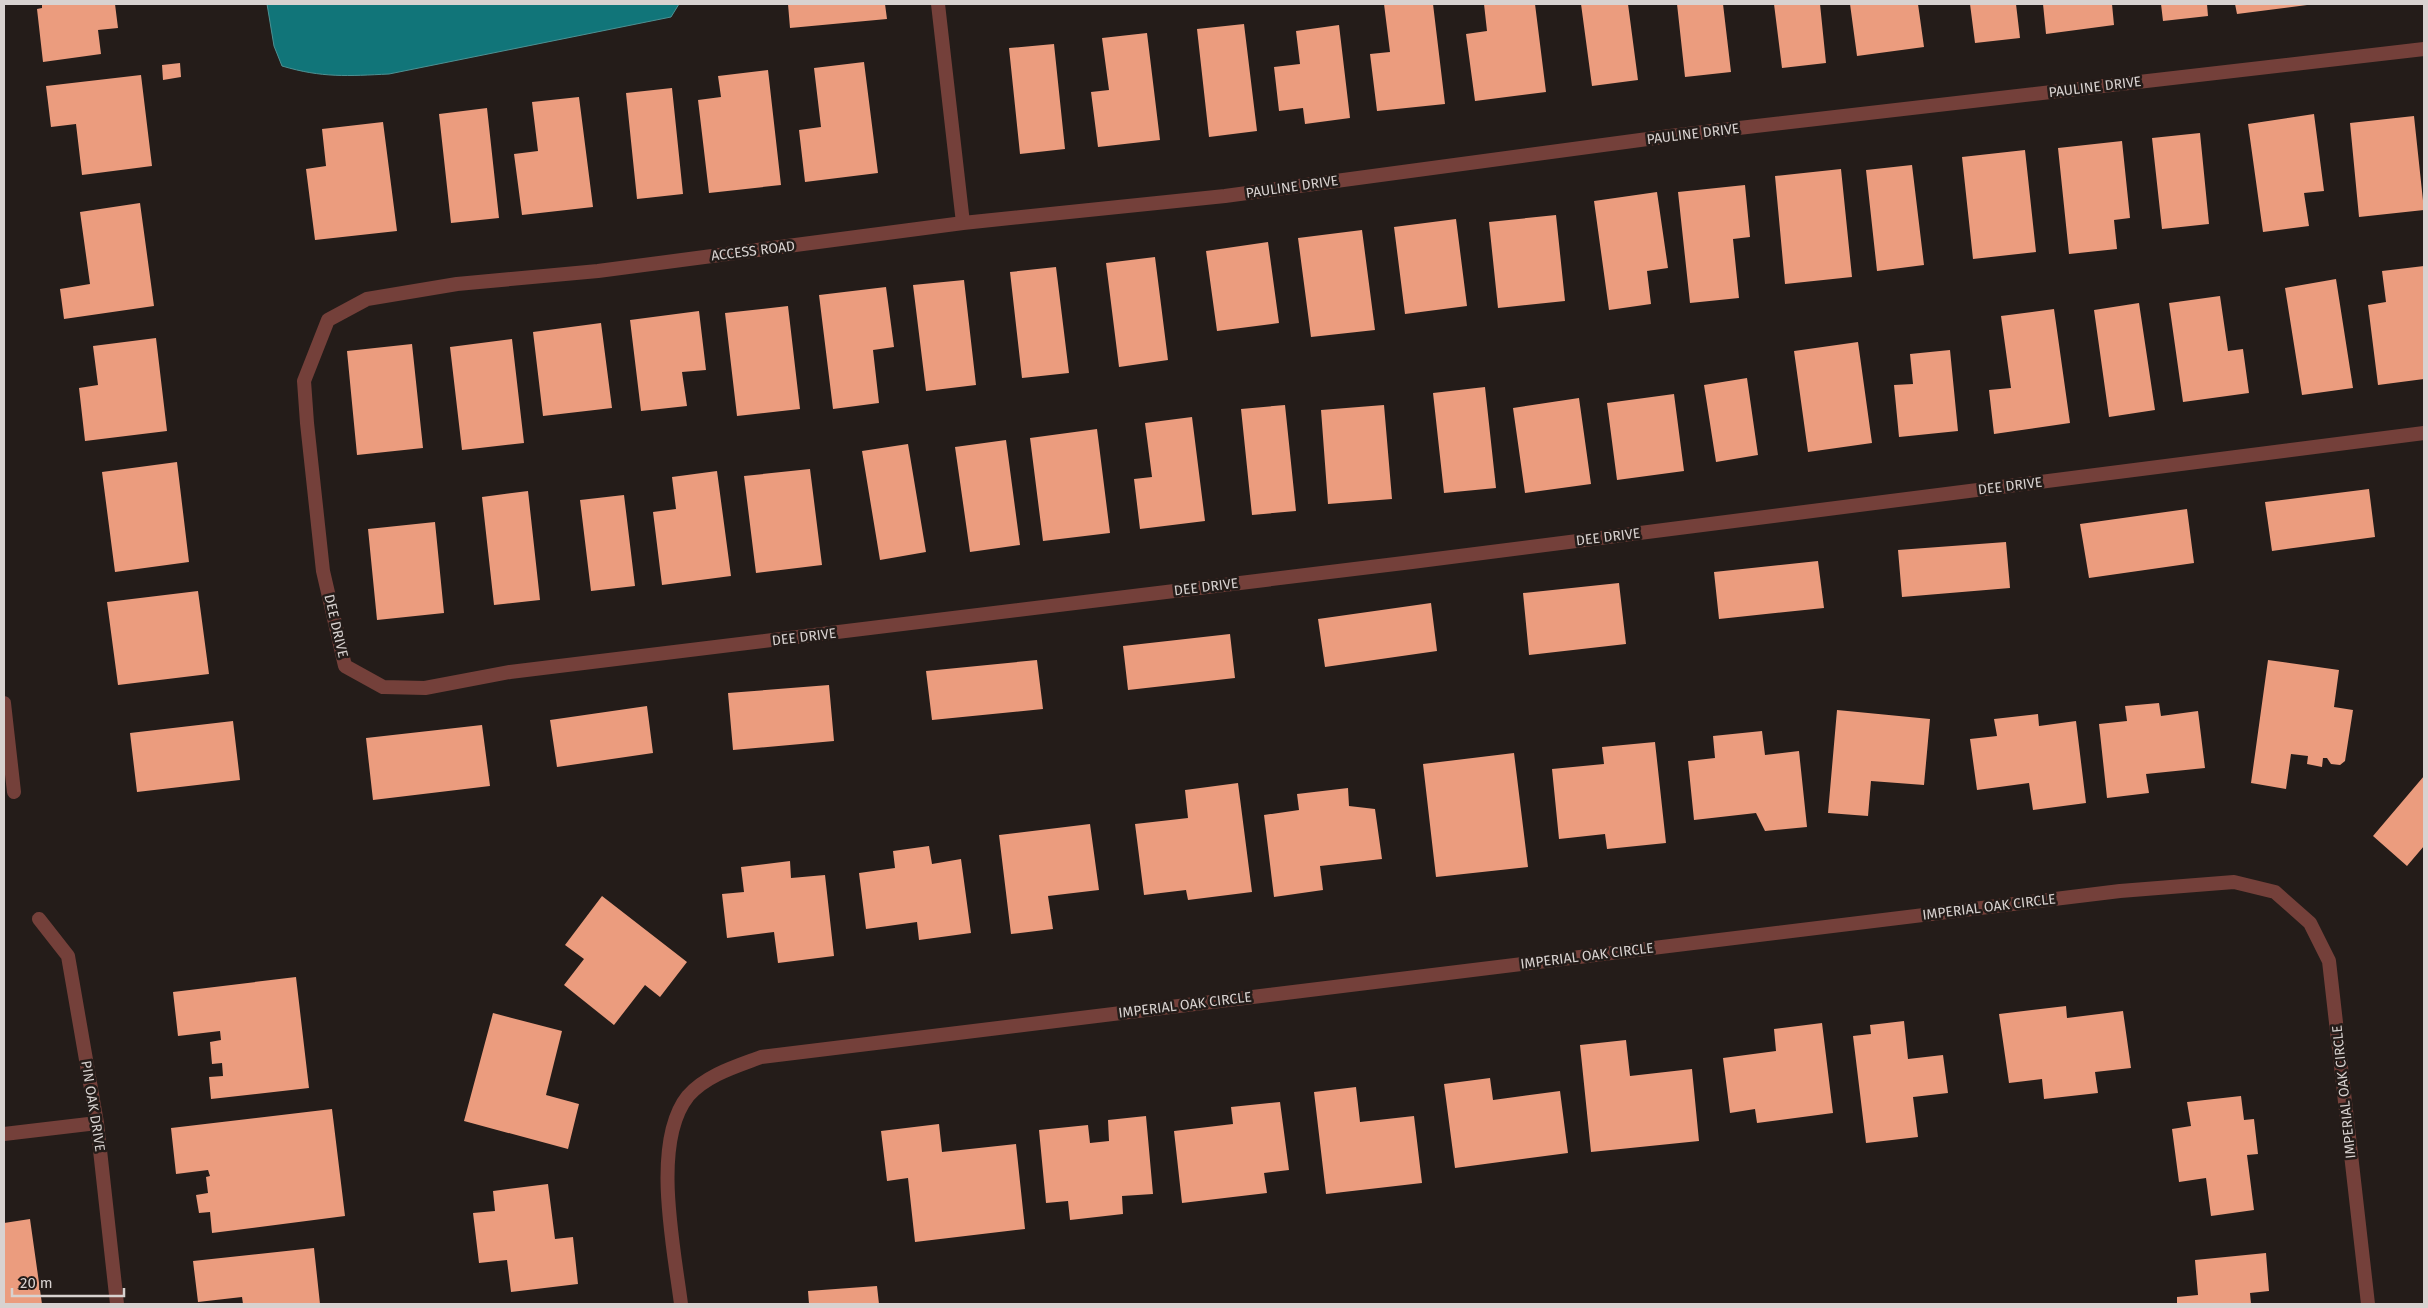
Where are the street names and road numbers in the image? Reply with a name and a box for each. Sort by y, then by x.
street label: PAULINE DRIVE [2048,73,2142,101]
street label: PAULINE DRIVE [1646,120,1740,148]
street label: PAULINE DRIVE [1245,172,1339,202]
street label: ACCESS ROAD [710,237,796,265]
street label: DEE DRIVE [1977,474,2043,498]
street label: DEE DRIVE [1575,525,1641,549]
street label: DEE DRIVE [1173,575,1239,599]
street label: DEE DRIVE [320,593,352,659]
street label: DEE DRIVE [771,625,837,649]
street label: IMPERIAL OAK CIRCLE [1921,890,2057,924]
street label: IMPERIAL OAK CIRCLE [1519,939,1655,973]
street label: IMPERIAL OAK CIRCLE [1117,988,1253,1022]
street label: IMPERIAL OAK CIRCLE [2329,1024,2359,1160]
street label: PIN OAK DRIVE [77,1059,109,1153]

